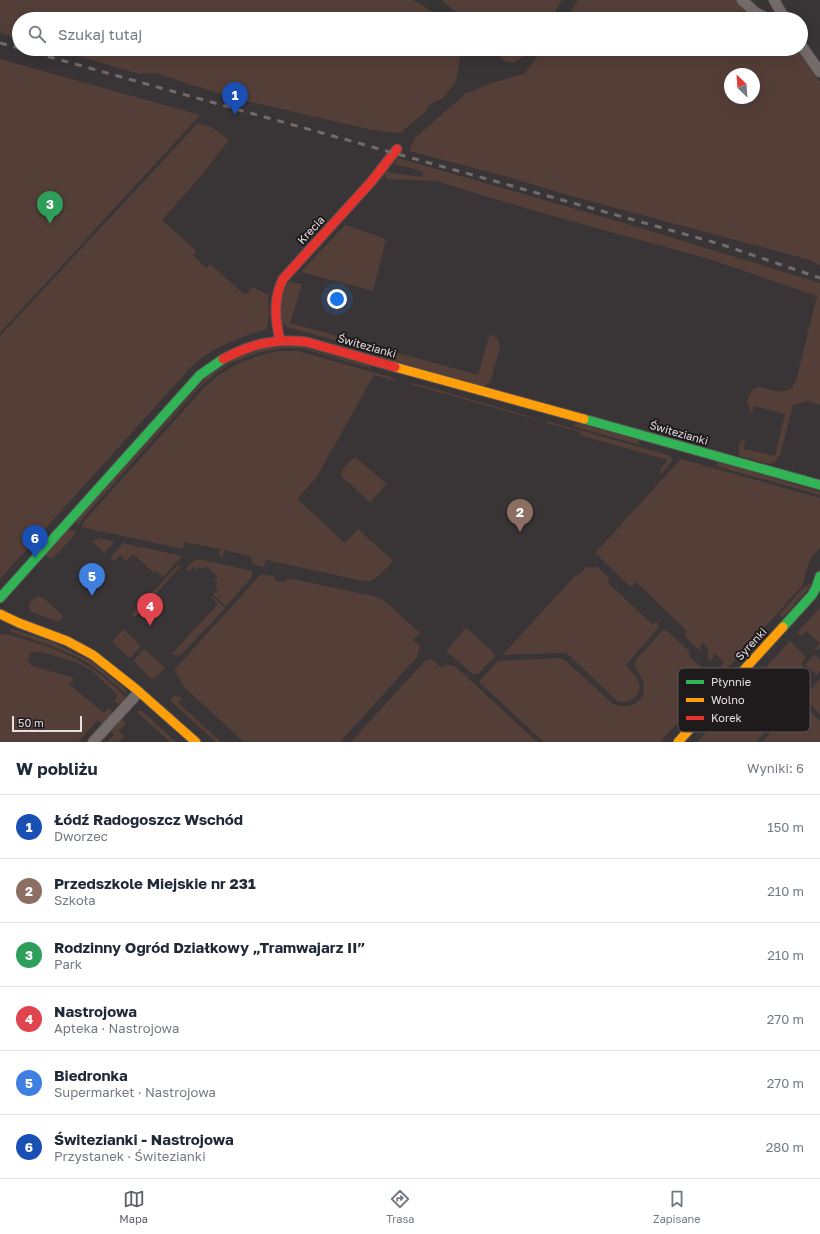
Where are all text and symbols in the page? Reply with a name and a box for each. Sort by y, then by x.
search box [12,12,808,56]
icon: search [26,23,48,45]
text: Szukaj tutaj [58,25,142,43]
north arrow [724,68,760,104]
pin: 1 [222,82,248,115]
pin: 3 [37,191,63,224]
street label: Krecia [295,213,327,246]
your location [327,289,347,309]
street label: Świtezianki [336,331,398,360]
street label: Świtezianki [648,418,710,447]
pin: 2 [507,499,533,532]
pin: 6 [22,525,48,558]
pin: 5 [79,563,105,596]
pin: 4 [137,593,163,626]
street label: Syrenki [732,625,769,663]
legend [678,668,810,732]
text: Płynnie [711,675,751,688]
text: Wolno [711,693,745,706]
text: Korek [711,711,742,724]
scale bar [12,714,82,733]
text: 50 m [18,716,44,729]
text: W pobliżu [16,758,98,779]
text: Wyniki: 6 [747,760,804,776]
text: Łódź Radogoszcz Wschód [54,810,243,828]
text: 1 [26,819,32,835]
text: 150 m [767,819,804,835]
text: Dworzec [54,828,108,844]
text: Przedszkole Miejskie nr 231 [54,874,256,892]
text: 2 [25,883,33,899]
text: 210 m [767,883,804,899]
text: Szkoła [54,892,96,908]
text: Rodzinny Ogród Działkowy „Tramwajarz II” [54,938,365,956]
text: 3 [25,947,33,963]
text: 210 m [767,947,804,963]
text: Park [54,956,82,972]
text: Nastrojowa [54,1002,137,1020]
text: 4 [25,1011,33,1027]
text: 270 m [767,1011,804,1027]
text: Apteka · Nastrojowa [54,1020,179,1036]
text: Biedronka [54,1066,128,1084]
text: 5 [25,1075,33,1091]
text: 270 m [767,1075,804,1091]
text: Supermarket · Nastrojowa [54,1084,216,1100]
text: Świtezianki - Nastrojowa [54,1130,234,1148]
text: 6 [25,1139,33,1155]
text: 280 m [766,1139,804,1155]
text: Przystanek · Świtezianki [54,1148,206,1164]
tab: Mapa [119,1188,148,1225]
tab: Trasa [386,1188,415,1225]
tab: Zapisane [653,1188,701,1225]

